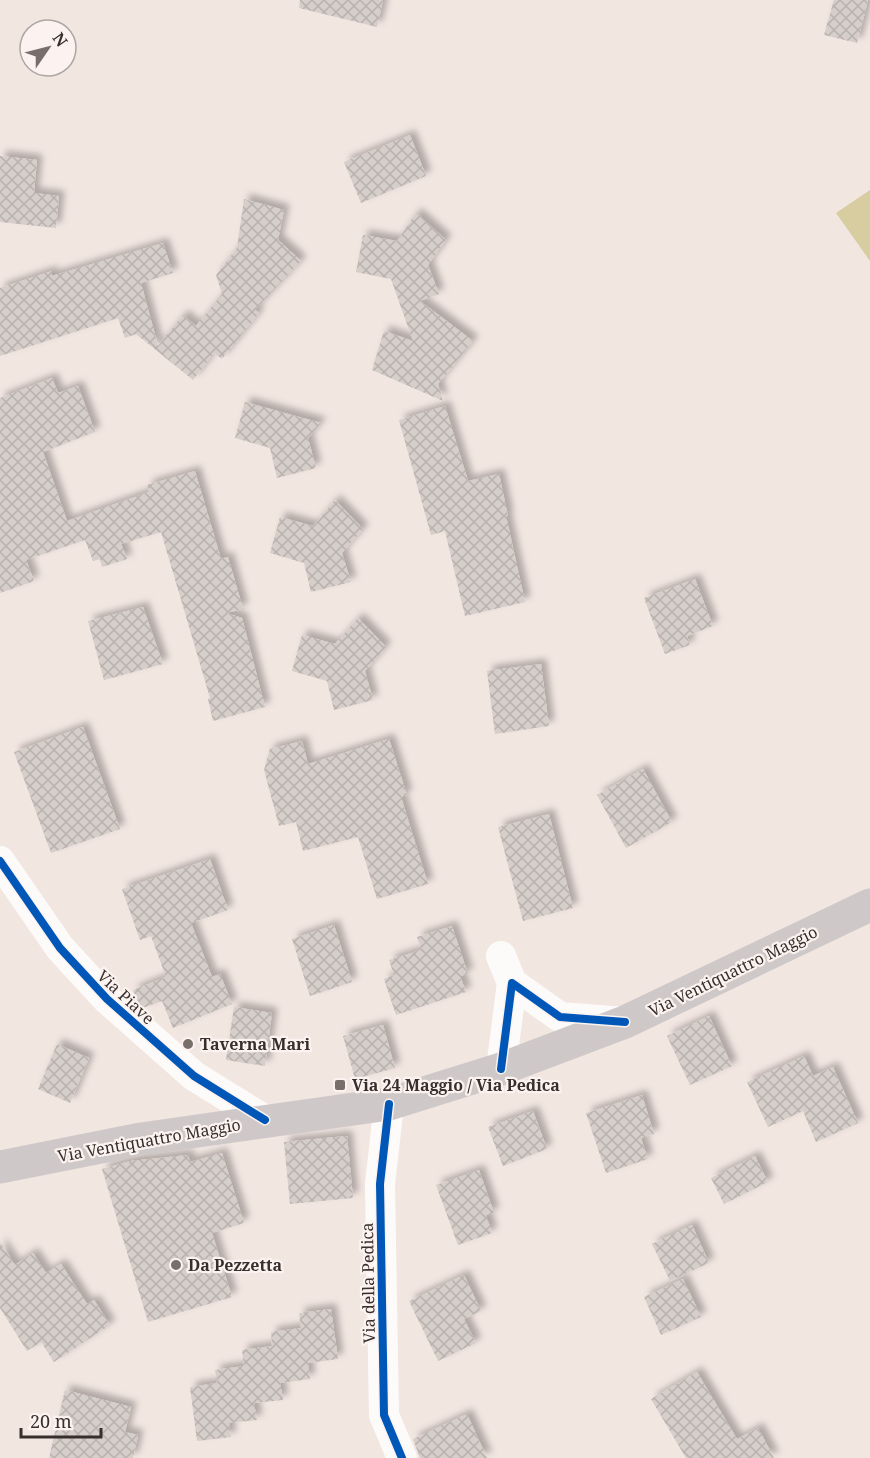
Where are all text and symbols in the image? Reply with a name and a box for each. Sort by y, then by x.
north arrow [18,18,78,78]
text: N [48,28,73,51]
street label: Via Ventiquattro Maggio [645,920,821,1022]
street label: Via Piave [93,965,159,1029]
place label: Taverna Mari [200,1033,310,1055]
marker: Taverna Mari [181,1037,195,1051]
place label: Via 24 Maggio / Via Pedica [352,1074,560,1096]
marker: Via 24 Maggio / Via Pedica [333,1078,347,1092]
street label: Via Ventiquattro Maggio [56,1113,242,1167]
street label: Via della Pedica [356,1223,380,1343]
place label: Da Pezzetta [188,1254,282,1276]
marker: Da Pezzetta [169,1258,183,1272]
scale bar [21,1401,100,1439]
text: 20 m [30,1409,72,1433]

